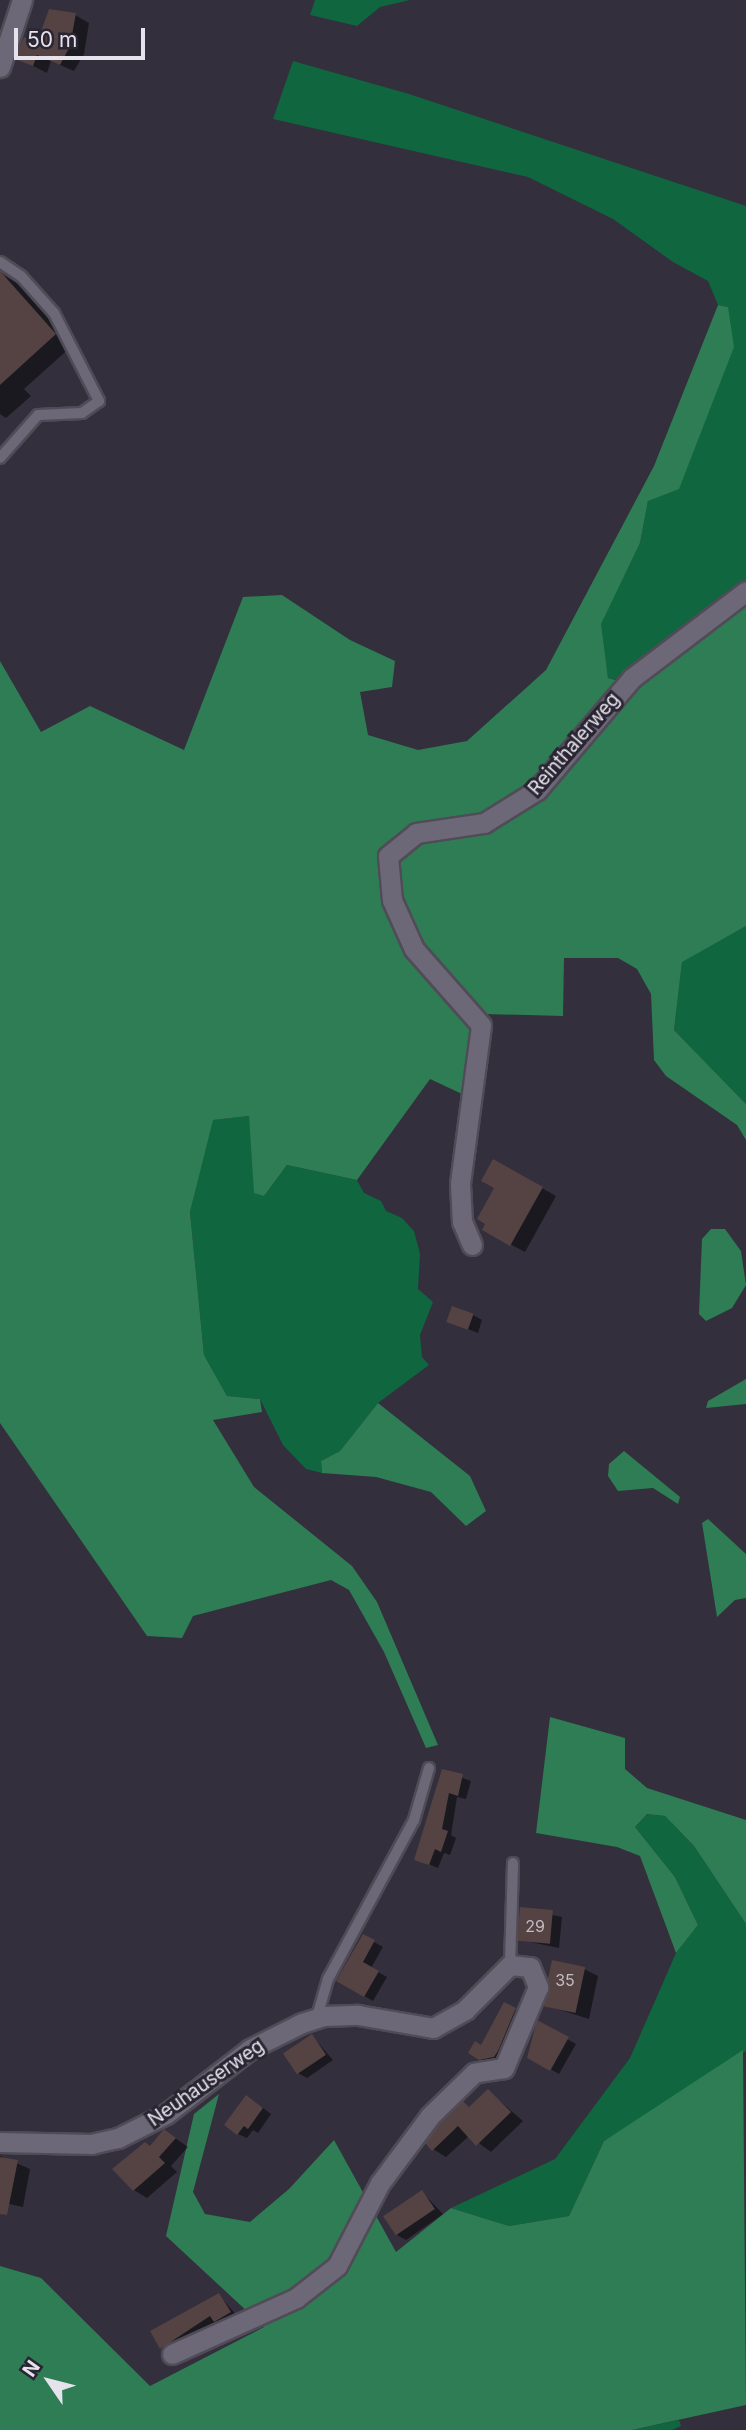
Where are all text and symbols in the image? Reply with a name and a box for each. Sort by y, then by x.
scale bar [18,14,149,58]
text: 50 m [27,27,77,52]
street label: Reinthalerweg [523,688,625,800]
house number: 29 [525,1916,545,1936]
house number: 35 [555,1970,575,1990]
street label: Neuhauserweg [144,2035,268,2131]
north arrow [14,2346,84,2416]
text: N [18,2356,45,2381]

